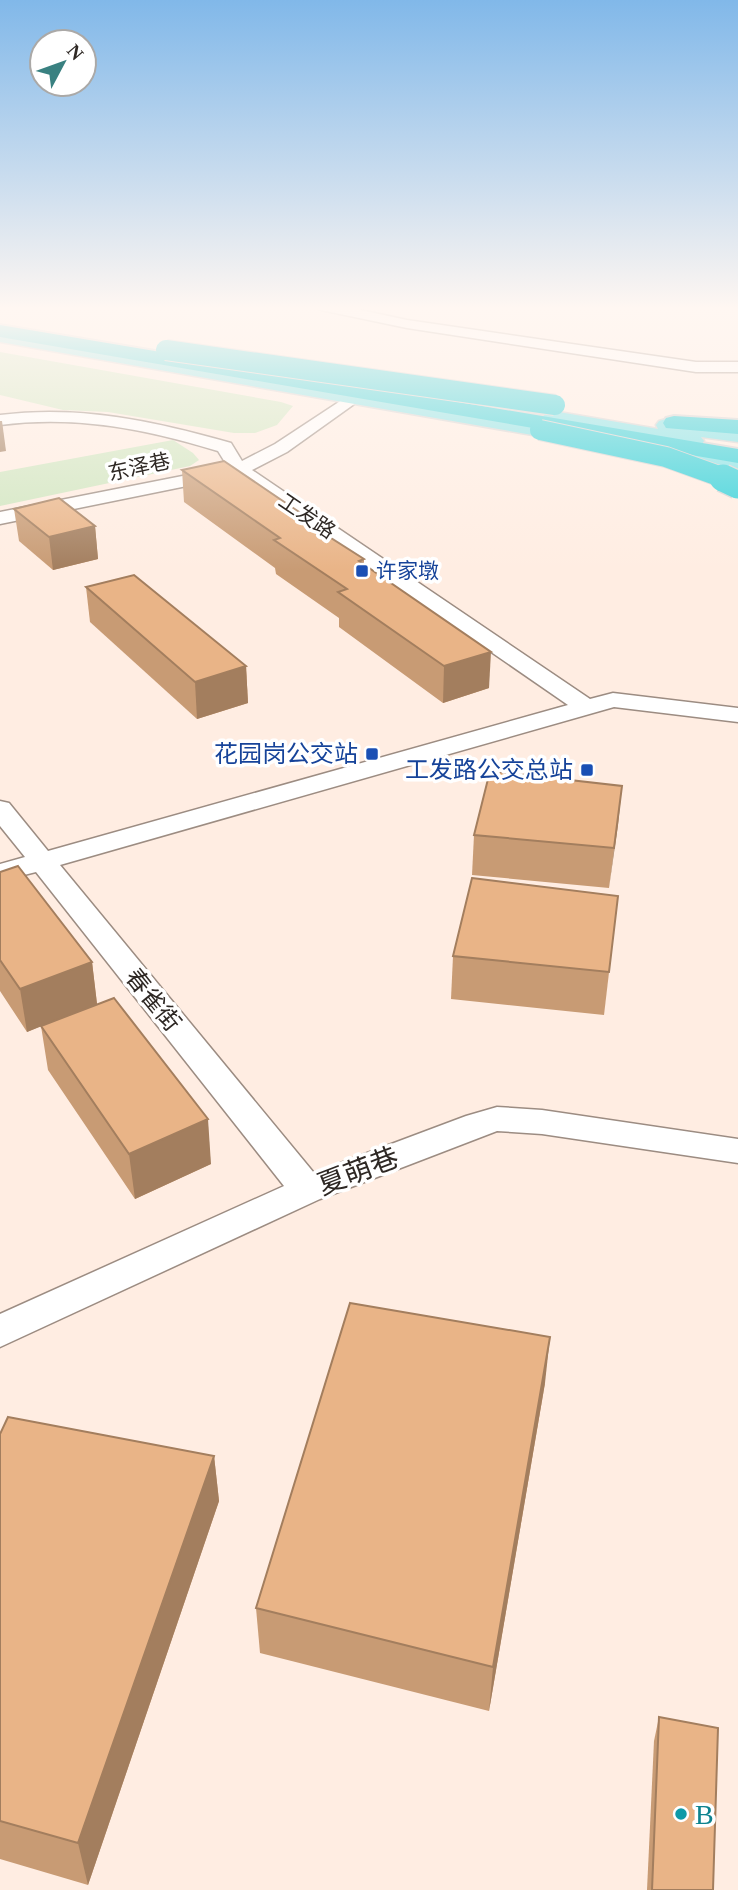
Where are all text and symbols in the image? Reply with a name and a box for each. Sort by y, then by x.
north arrow [28,28,98,98]
text: N [63,40,88,64]
street label: 东泽巷 [106,449,172,485]
street label: 工发路 [274,488,340,544]
place label: 许家墩 [376,559,439,583]
marker: 许家墩 [354,563,370,579]
place label: 花园岗公交站 [214,741,358,767]
marker: 花园岗公交站 [364,746,380,762]
place label: 工发路公交总站 [405,757,573,783]
marker: 工发路公交总站 [579,762,595,778]
street label: 春雀街 [120,964,186,1036]
street label: 夏萌巷 [313,1141,403,1201]
place label: B [695,1799,714,1830]
marker: B [673,1806,689,1822]

